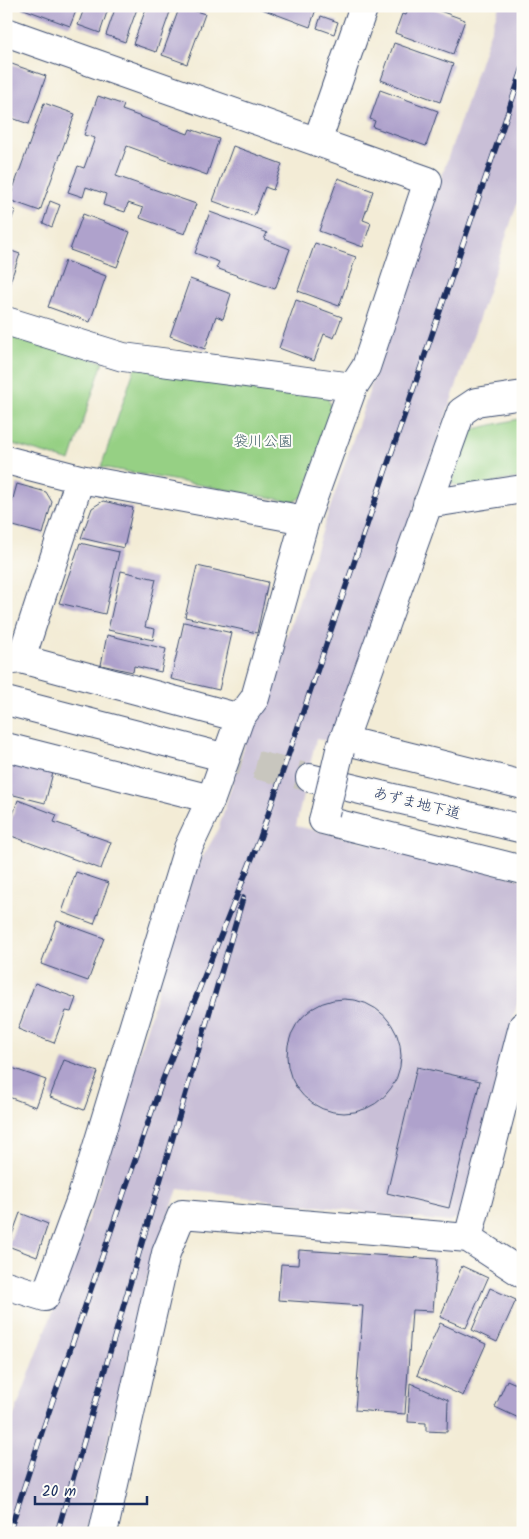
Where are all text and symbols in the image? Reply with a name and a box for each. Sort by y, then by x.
park label: 袋川公園 [233,430,293,454]
street label: あずま地下道 [370,781,463,826]
scale bar [35,1474,148,1506]
text: 20 m [42,1480,76,1504]

